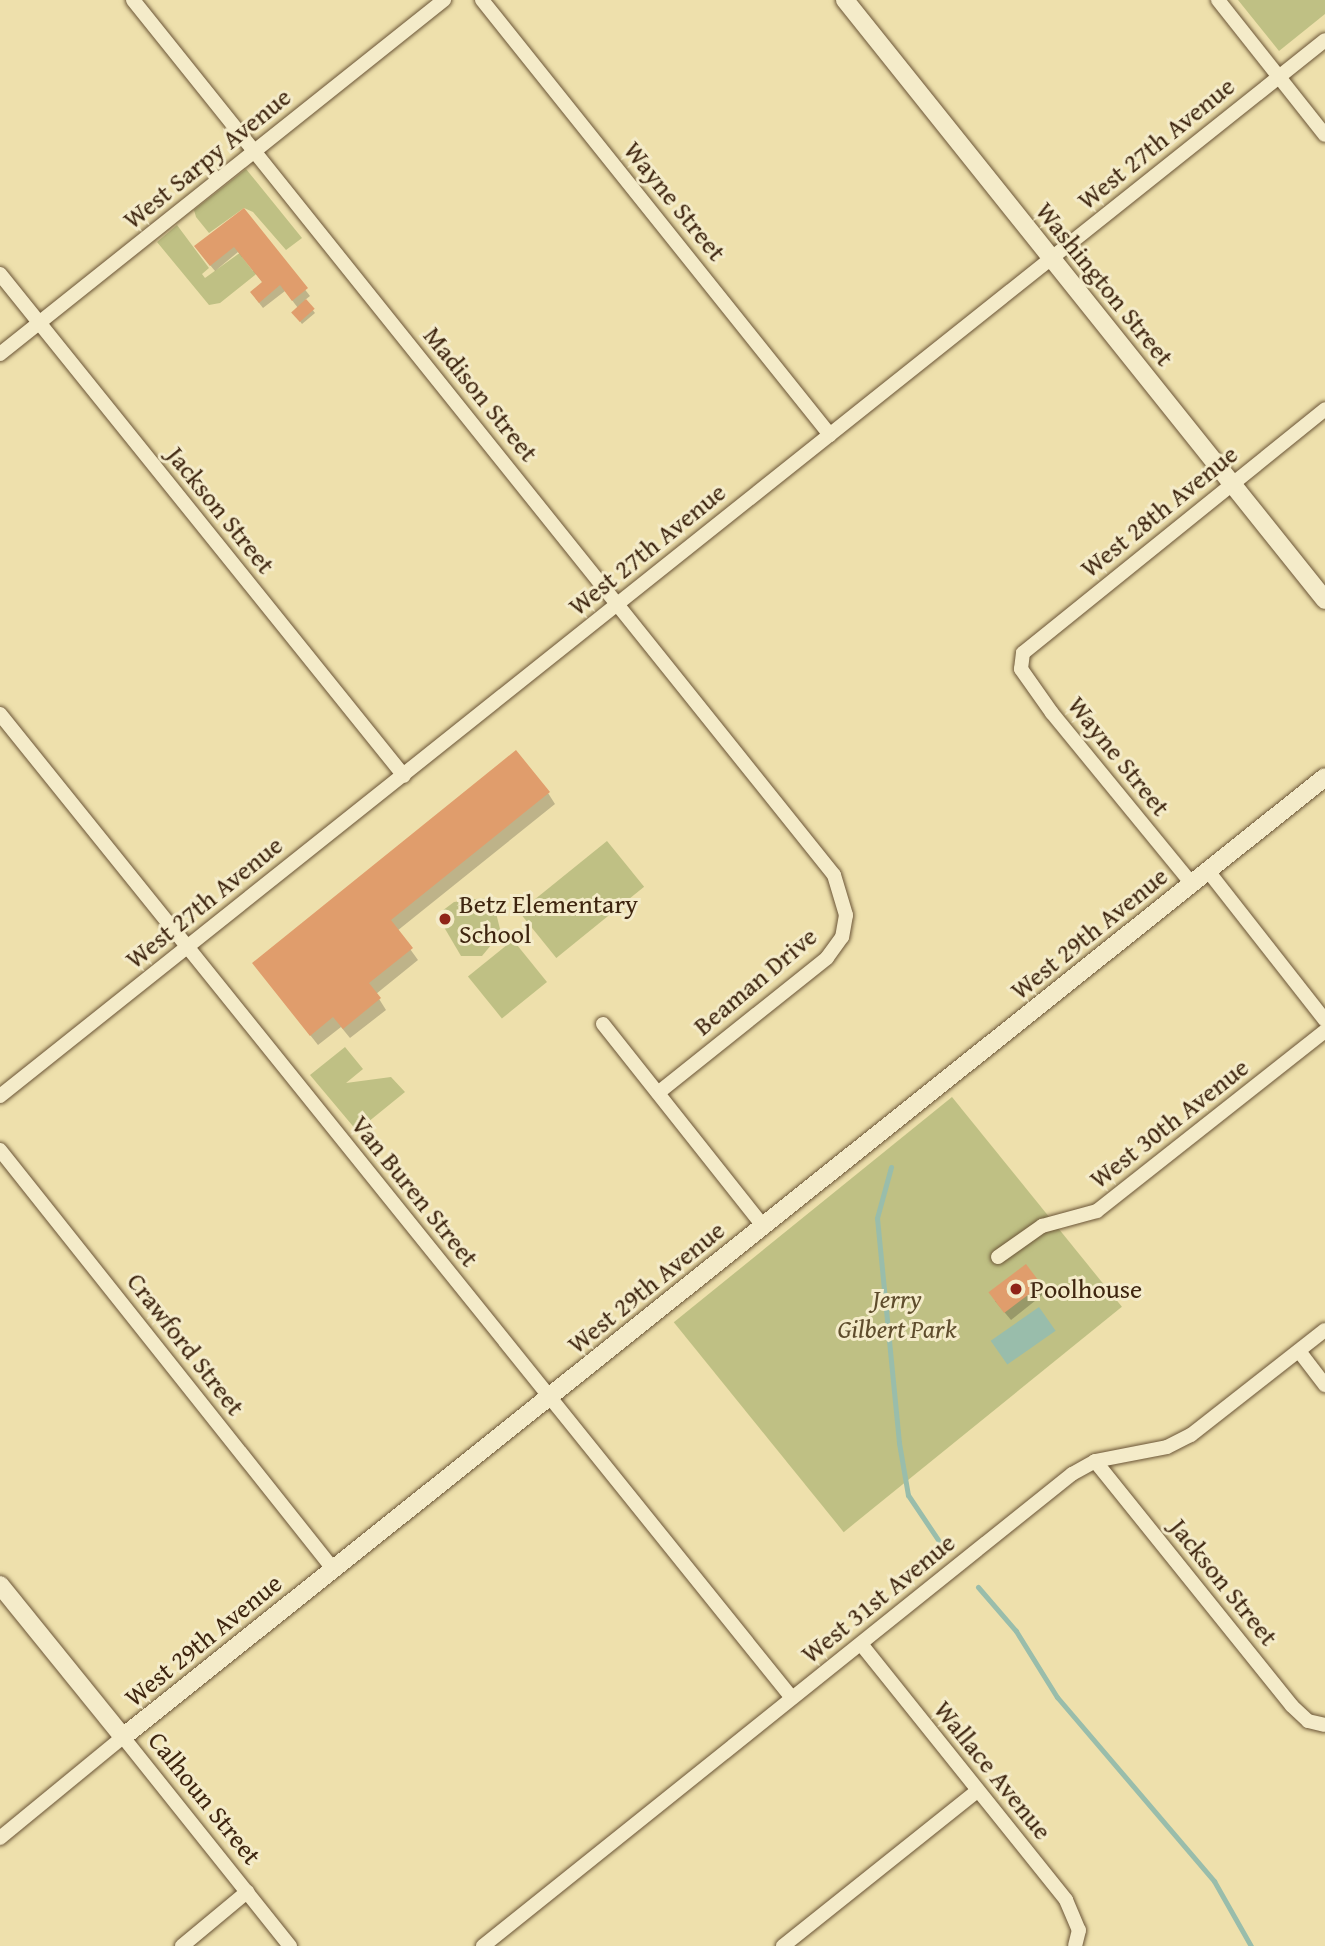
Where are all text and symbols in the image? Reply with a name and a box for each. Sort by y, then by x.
street label: West 27th Avenue [1071,70,1241,216]
street label: West Sarpy Avenue [117,81,297,235]
street label: Wayne Street [617,135,733,267]
street label: Washington Street [1029,196,1181,372]
street label: Madison Street [417,320,545,468]
street label: West 28th Avenue [1074,438,1244,584]
street label: Jackson Street [160,440,282,580]
street label: West 27th Avenue [562,476,732,622]
street label: Wayne Street [1061,690,1177,822]
street label: West 27th Avenue [119,829,289,975]
street label: West 29th Avenue [1004,860,1174,1006]
place label: Betz Elementary School [459,888,638,950]
marker: Betz Elementary School [437,911,453,927]
street label: Beaman Drive [687,920,823,1042]
street label: West 30th Avenue [1083,1051,1255,1195]
street label: Van Buren Street [344,1109,486,1273]
street label: West 29th Avenue [561,1214,731,1360]
street label: Crawford Street [121,1266,251,1422]
place label: Poolhouse [1030,1273,1142,1305]
marker: Poolhouse [1008,1281,1024,1297]
park label: Jerry Gilbert Park [837,1283,957,1344]
street label: Jackson Street [1163,1512,1285,1652]
street label: West 31st Avenue [795,1527,961,1669]
street label: West 29th Avenue [118,1567,288,1713]
street label: Wallace Avenue [928,1694,1058,1846]
street label: Calhoun Street [142,1725,268,1871]

